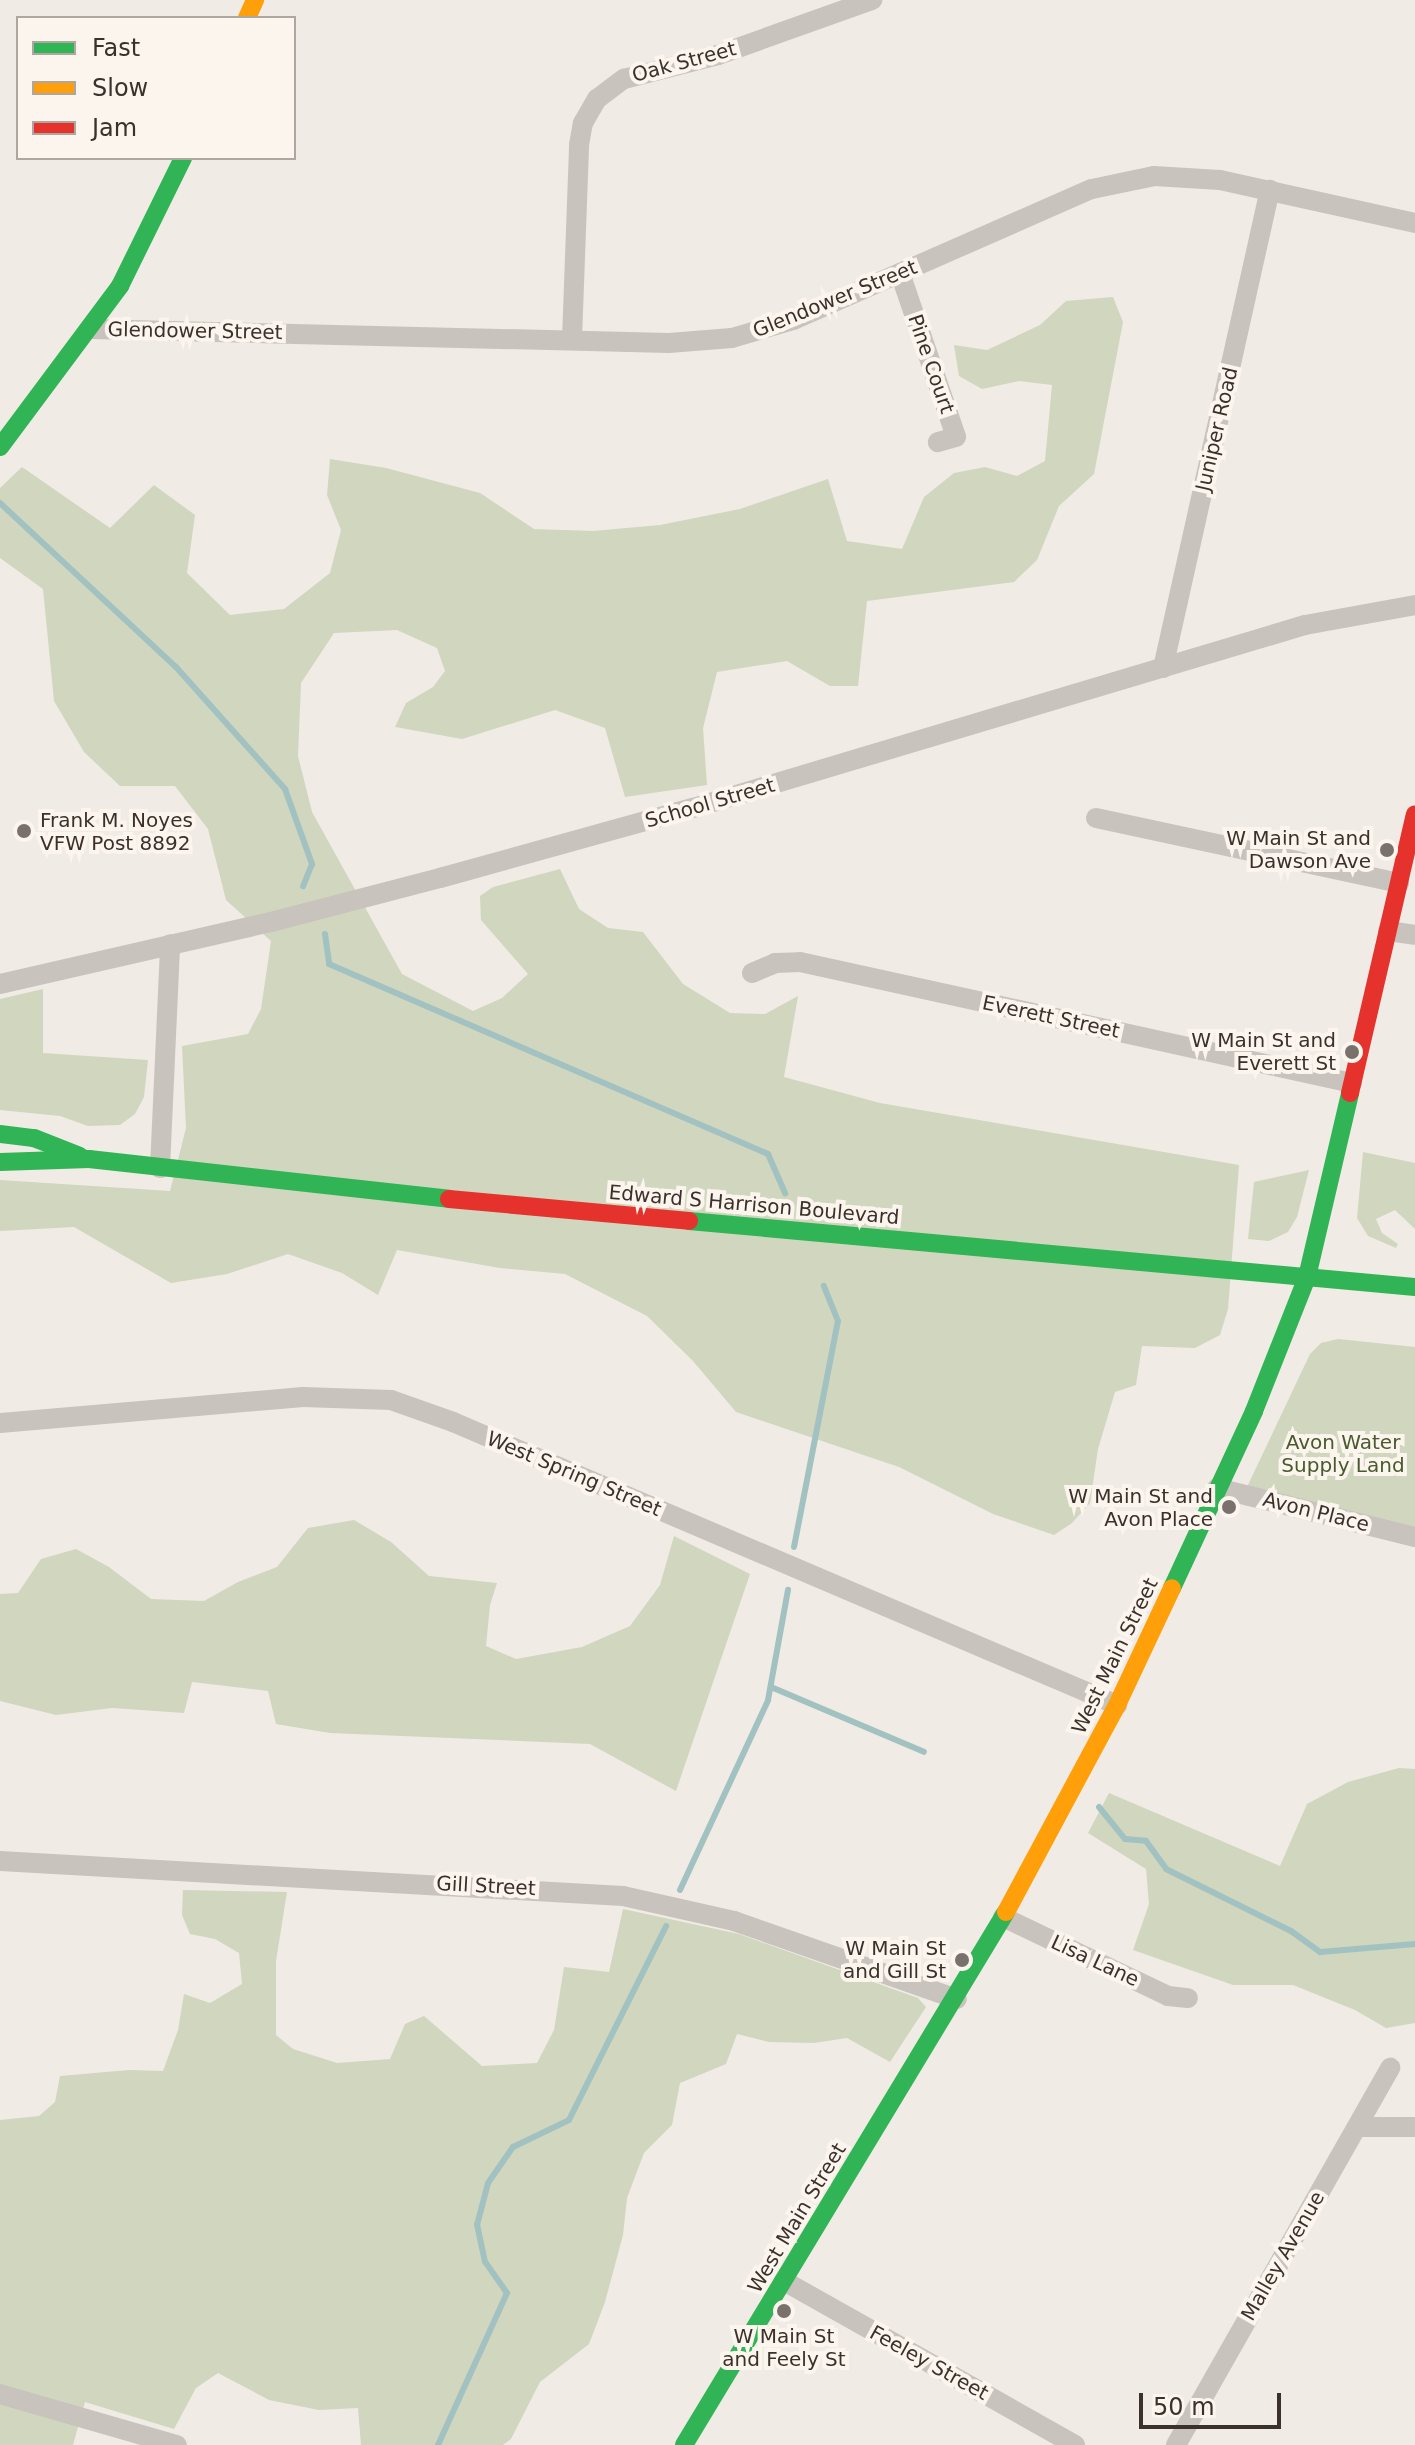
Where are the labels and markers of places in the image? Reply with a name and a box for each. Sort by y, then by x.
place label: Frank M. Noyes VFW Post 8892 [40,808,193,855]
marker: Frank M. Noyes VFW Post 8892 [15,822,33,840]
place label: W Main St and Dawson Ave [1226,826,1371,873]
marker: W Main St and Dawson Ave [1378,841,1396,859]
place label: W Main St and Everett St [1191,1028,1336,1075]
marker: W Main St and Everett St [1343,1043,1361,1061]
place label: W Main St and Avon Place [1068,1484,1213,1531]
marker: W Main St and Avon Place [1220,1498,1238,1516]
place label: W Main St and Gill St [843,1936,946,1983]
marker: W Main St and Gill St [953,1951,971,1969]
marker: W Main St and Feely St [775,2302,793,2320]
place label: W Main St and Feely St [722,2324,846,2371]

